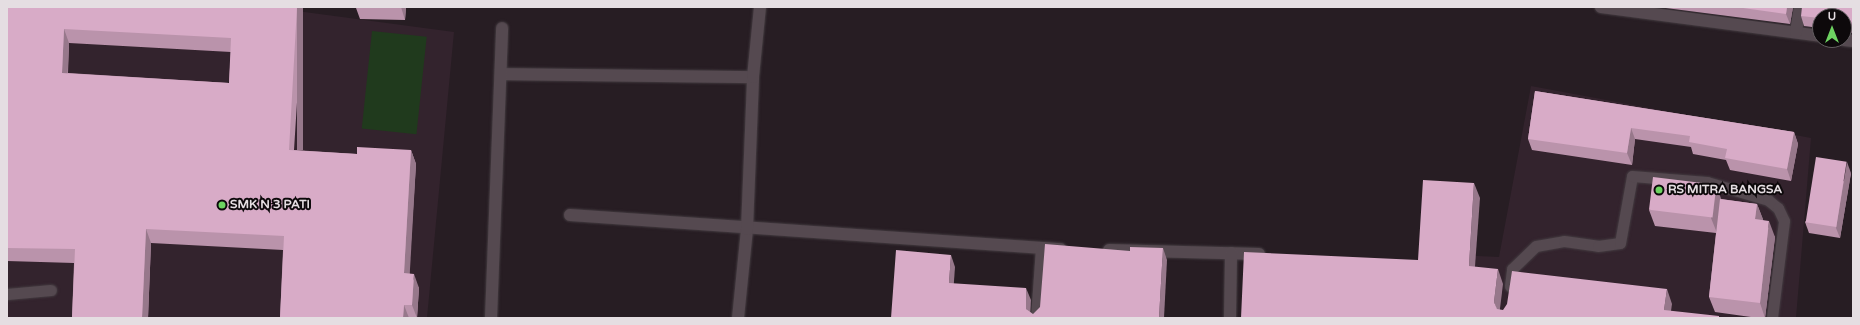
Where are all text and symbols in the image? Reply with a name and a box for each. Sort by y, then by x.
north arrow [1812,8,1852,48]
text: U [1828,10,1836,23]
place label: RS MITRA BANGSA [1668,183,1782,197]
marker: RS MITRA BANGSA [1653,184,1665,196]
place label: SMK N 3 PATI [230,198,310,212]
marker: SMK N 3 PATI [217,200,227,210]

